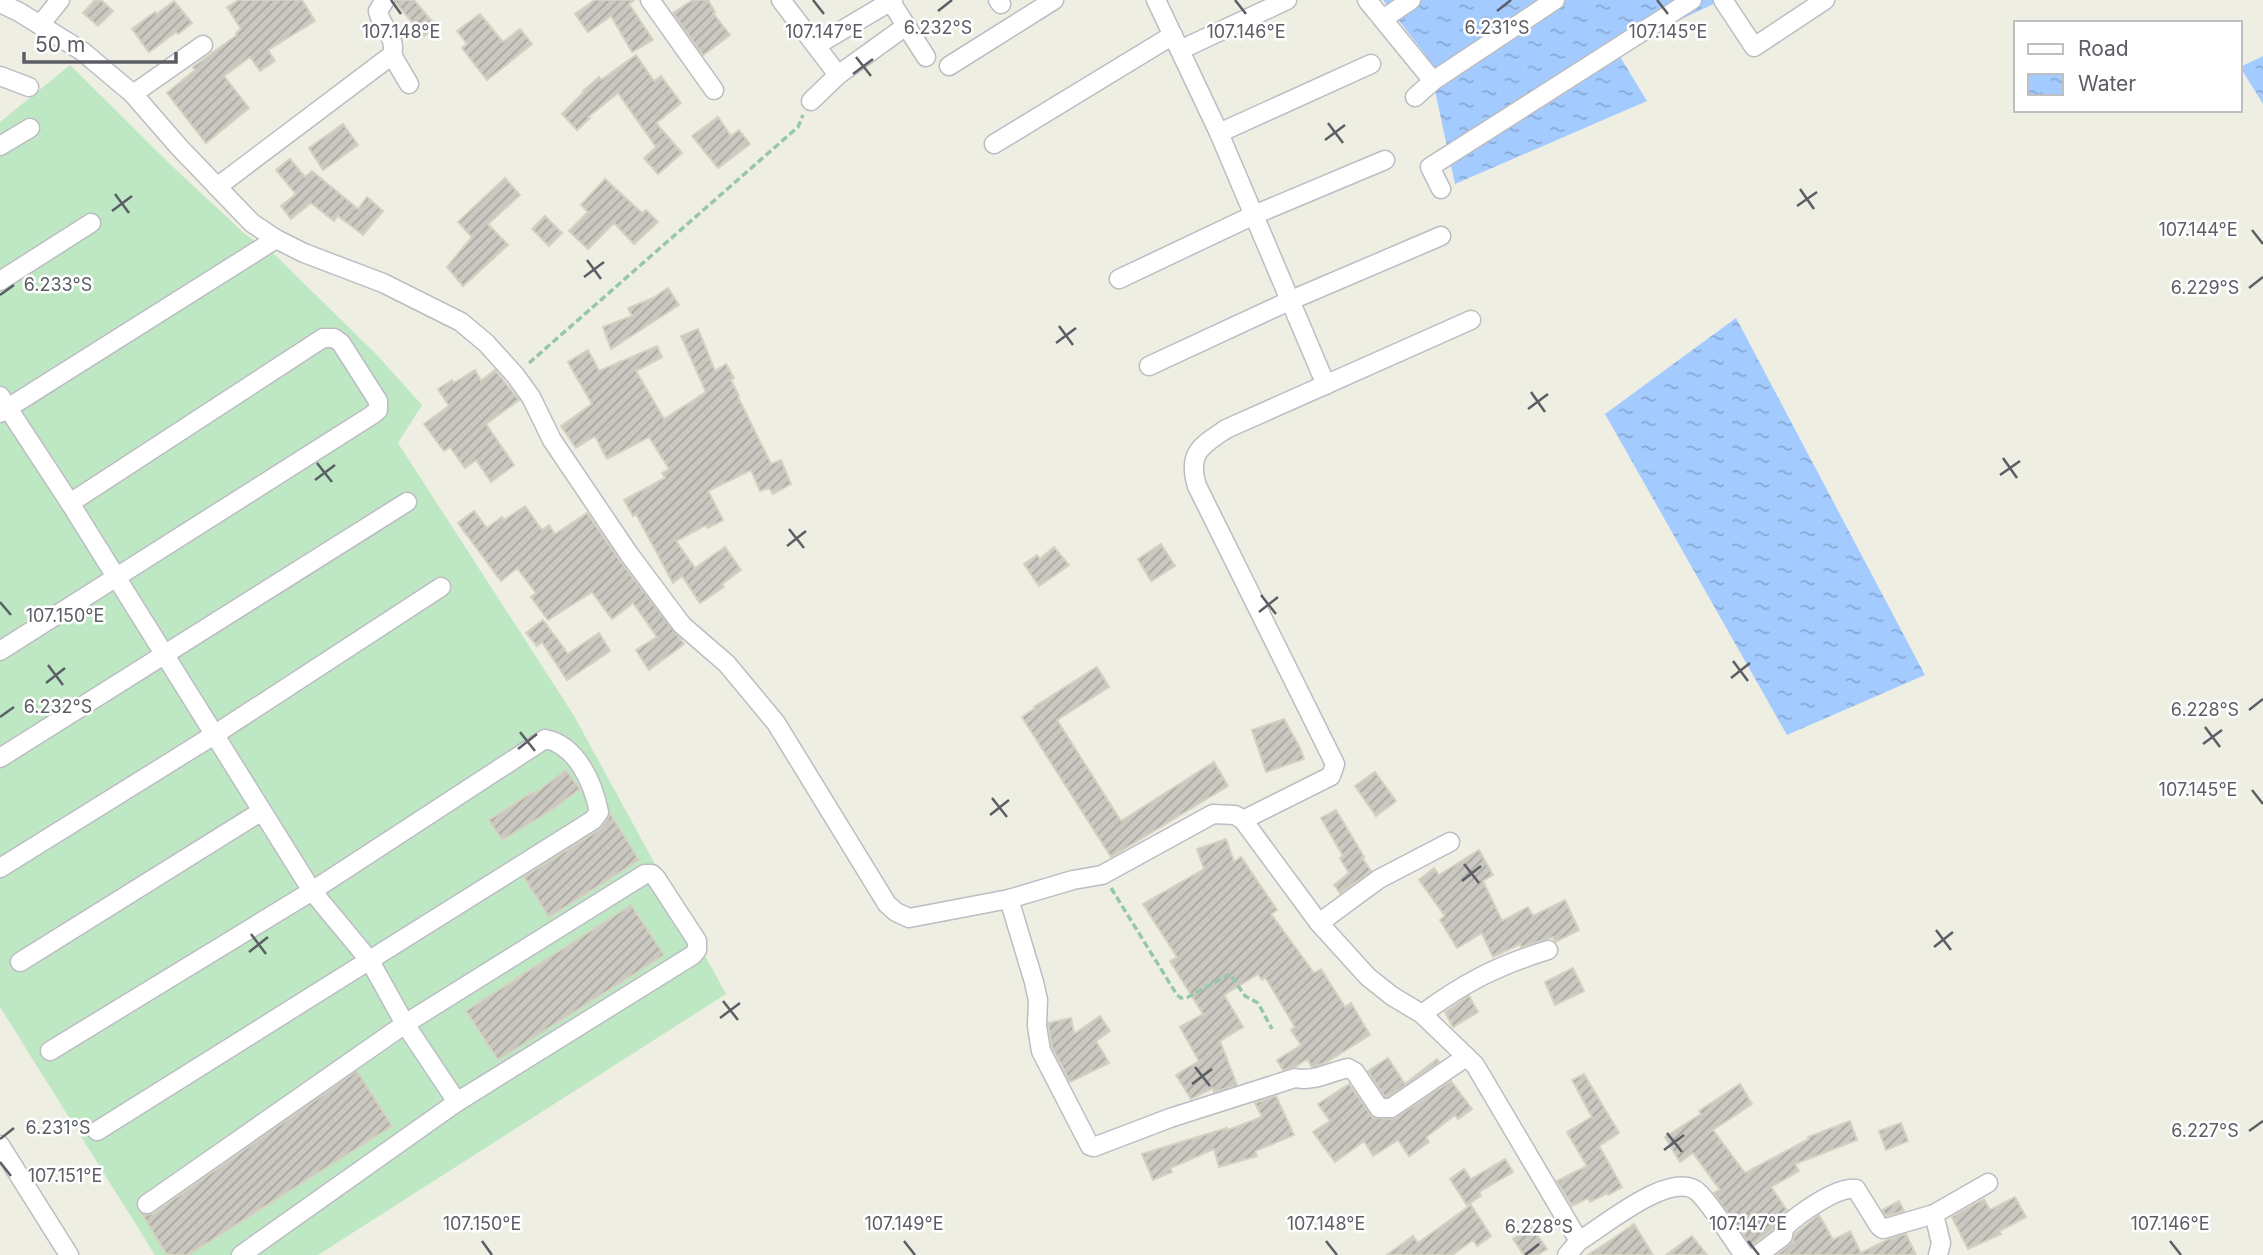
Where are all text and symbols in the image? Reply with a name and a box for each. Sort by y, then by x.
text: 6.232°S [904,17,972,38]
text: 6.231°S [1465,17,1529,38]
scale bar [24,21,177,65]
text: 107.148°E [362,21,440,42]
text: 107.147°E [785,21,863,42]
text: 107.146°E [1206,21,1286,42]
text: 107.145°E [1629,21,1707,42]
legend [2014,21,2242,112]
text: 50 m [35,32,85,57]
text: Road [2078,36,2129,61]
text: Water [2078,71,2136,96]
text: 107.144°E [2158,219,2238,240]
text: 6.233°S [24,274,92,295]
text: 6.229°S [2171,277,2239,298]
text: 107.150°E [26,605,104,626]
text: 6.232°S [24,696,92,717]
text: 6.228°S [2171,699,2239,720]
text: 107.145°E [2159,779,2237,800]
text: 6.231°S [26,1117,90,1138]
text: 6.227°S [2171,1120,2239,1141]
text: 107.151°E [28,1165,102,1186]
text: 107.150°E [443,1213,521,1234]
text: 107.149°E [864,1213,944,1234]
text: 107.148°E [1287,1213,1365,1234]
text: 107.147°E [1709,1213,1787,1234]
text: 107.146°E [2130,1213,2210,1234]
text: 6.228°S [1505,1216,1573,1237]

